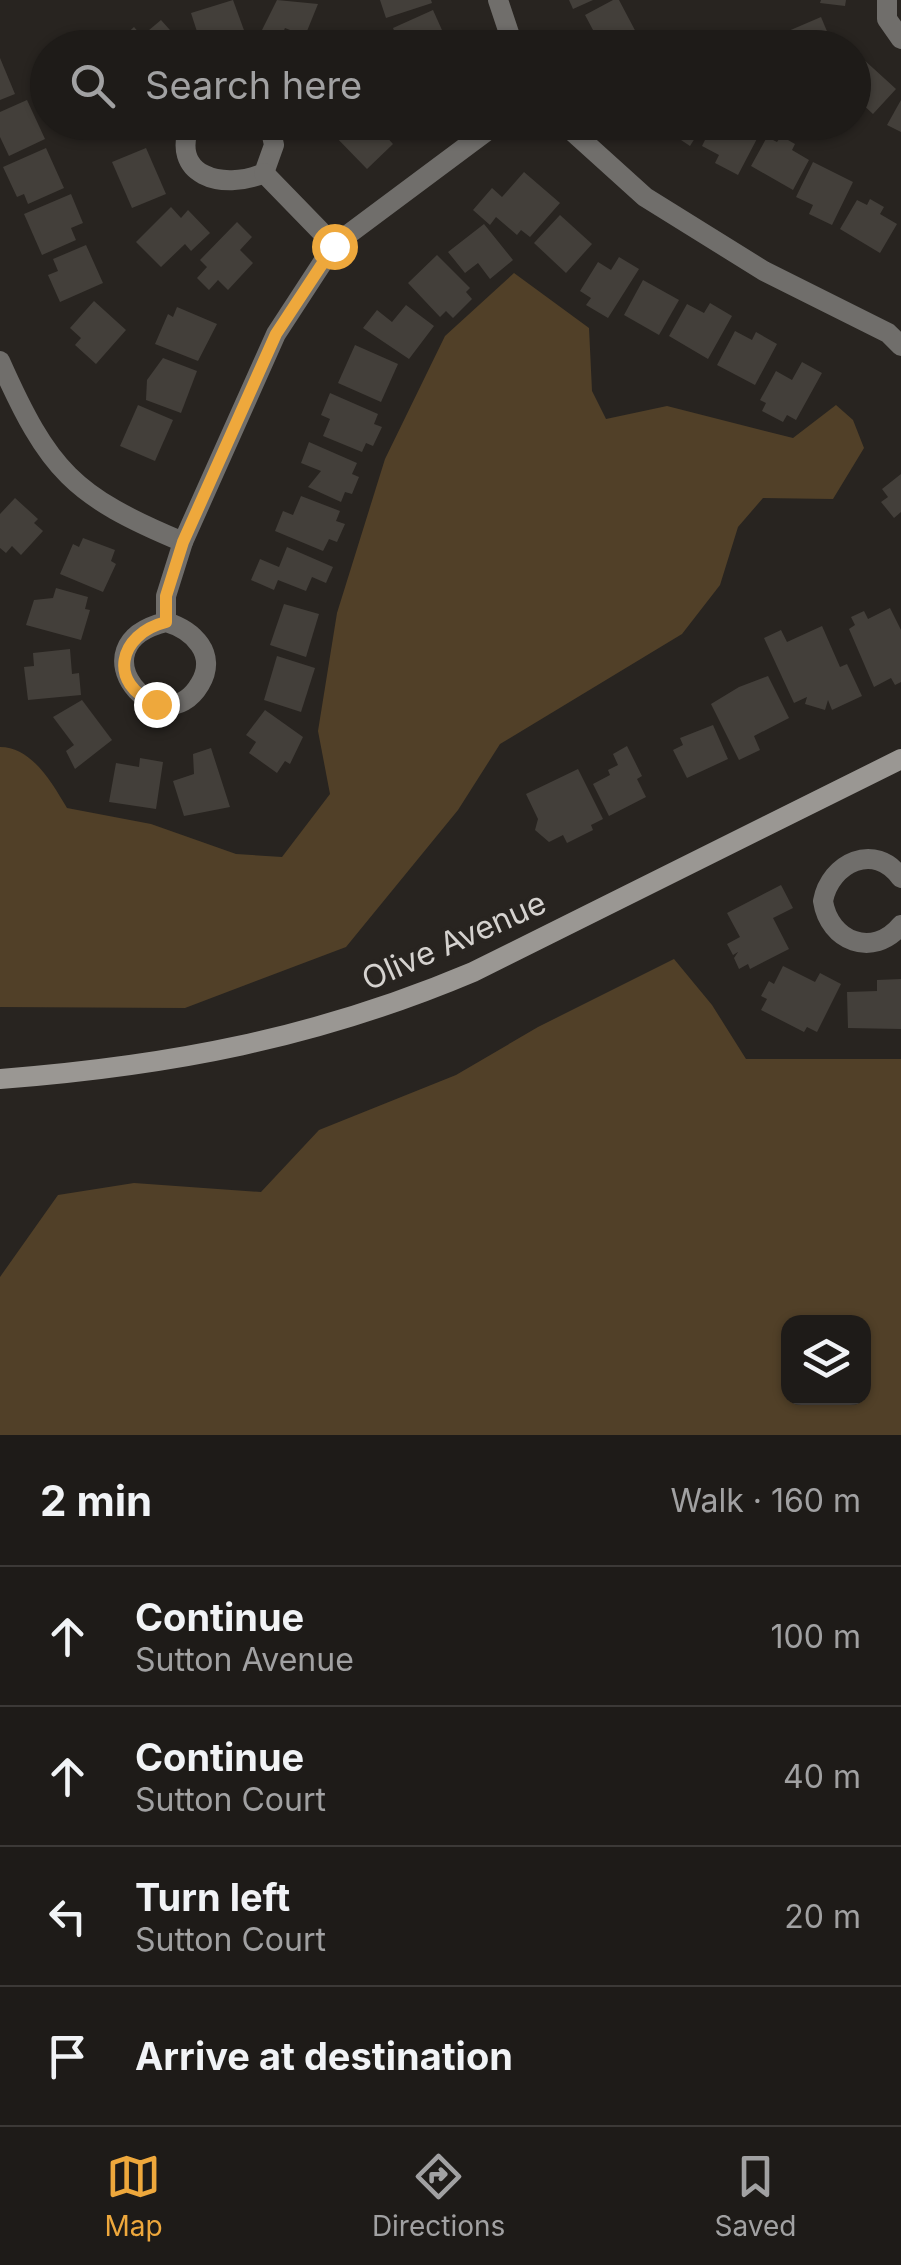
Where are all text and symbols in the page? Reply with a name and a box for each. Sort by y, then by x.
search box [30,30,871,140]
icon: search [65,58,120,113]
text: Search here [145,62,362,108]
route start [312,224,358,270]
route end [134,682,180,728]
street label: Olive Avenue [356,883,552,999]
map controls [781,1315,871,1405]
button: layers [781,1315,871,1405]
text: 2 min [40,1475,152,1526]
text: Walk · 160 m [671,1481,861,1520]
text: Continue [135,1594,304,1640]
icon: ahead [40,1609,95,1664]
text: 100 m [771,1617,861,1656]
text: Sutton Avenue [135,1640,354,1679]
text: Continue [135,1734,304,1780]
icon: ahead [40,1749,95,1804]
text: 40 m [783,1757,861,1796]
text: Sutton Court [135,1780,326,1819]
text: Turn left [135,1874,290,1920]
icon: left [40,1889,95,1944]
text: 20 m [784,1897,861,1936]
text: Sutton Court [135,1920,326,1959]
icon: arrive [40,2029,95,2084]
text: Arrive at destination [135,2033,513,2079]
tab: Map [105,2149,163,2243]
tab: Directions [372,2149,505,2243]
tab: Saved [714,2149,796,2243]

